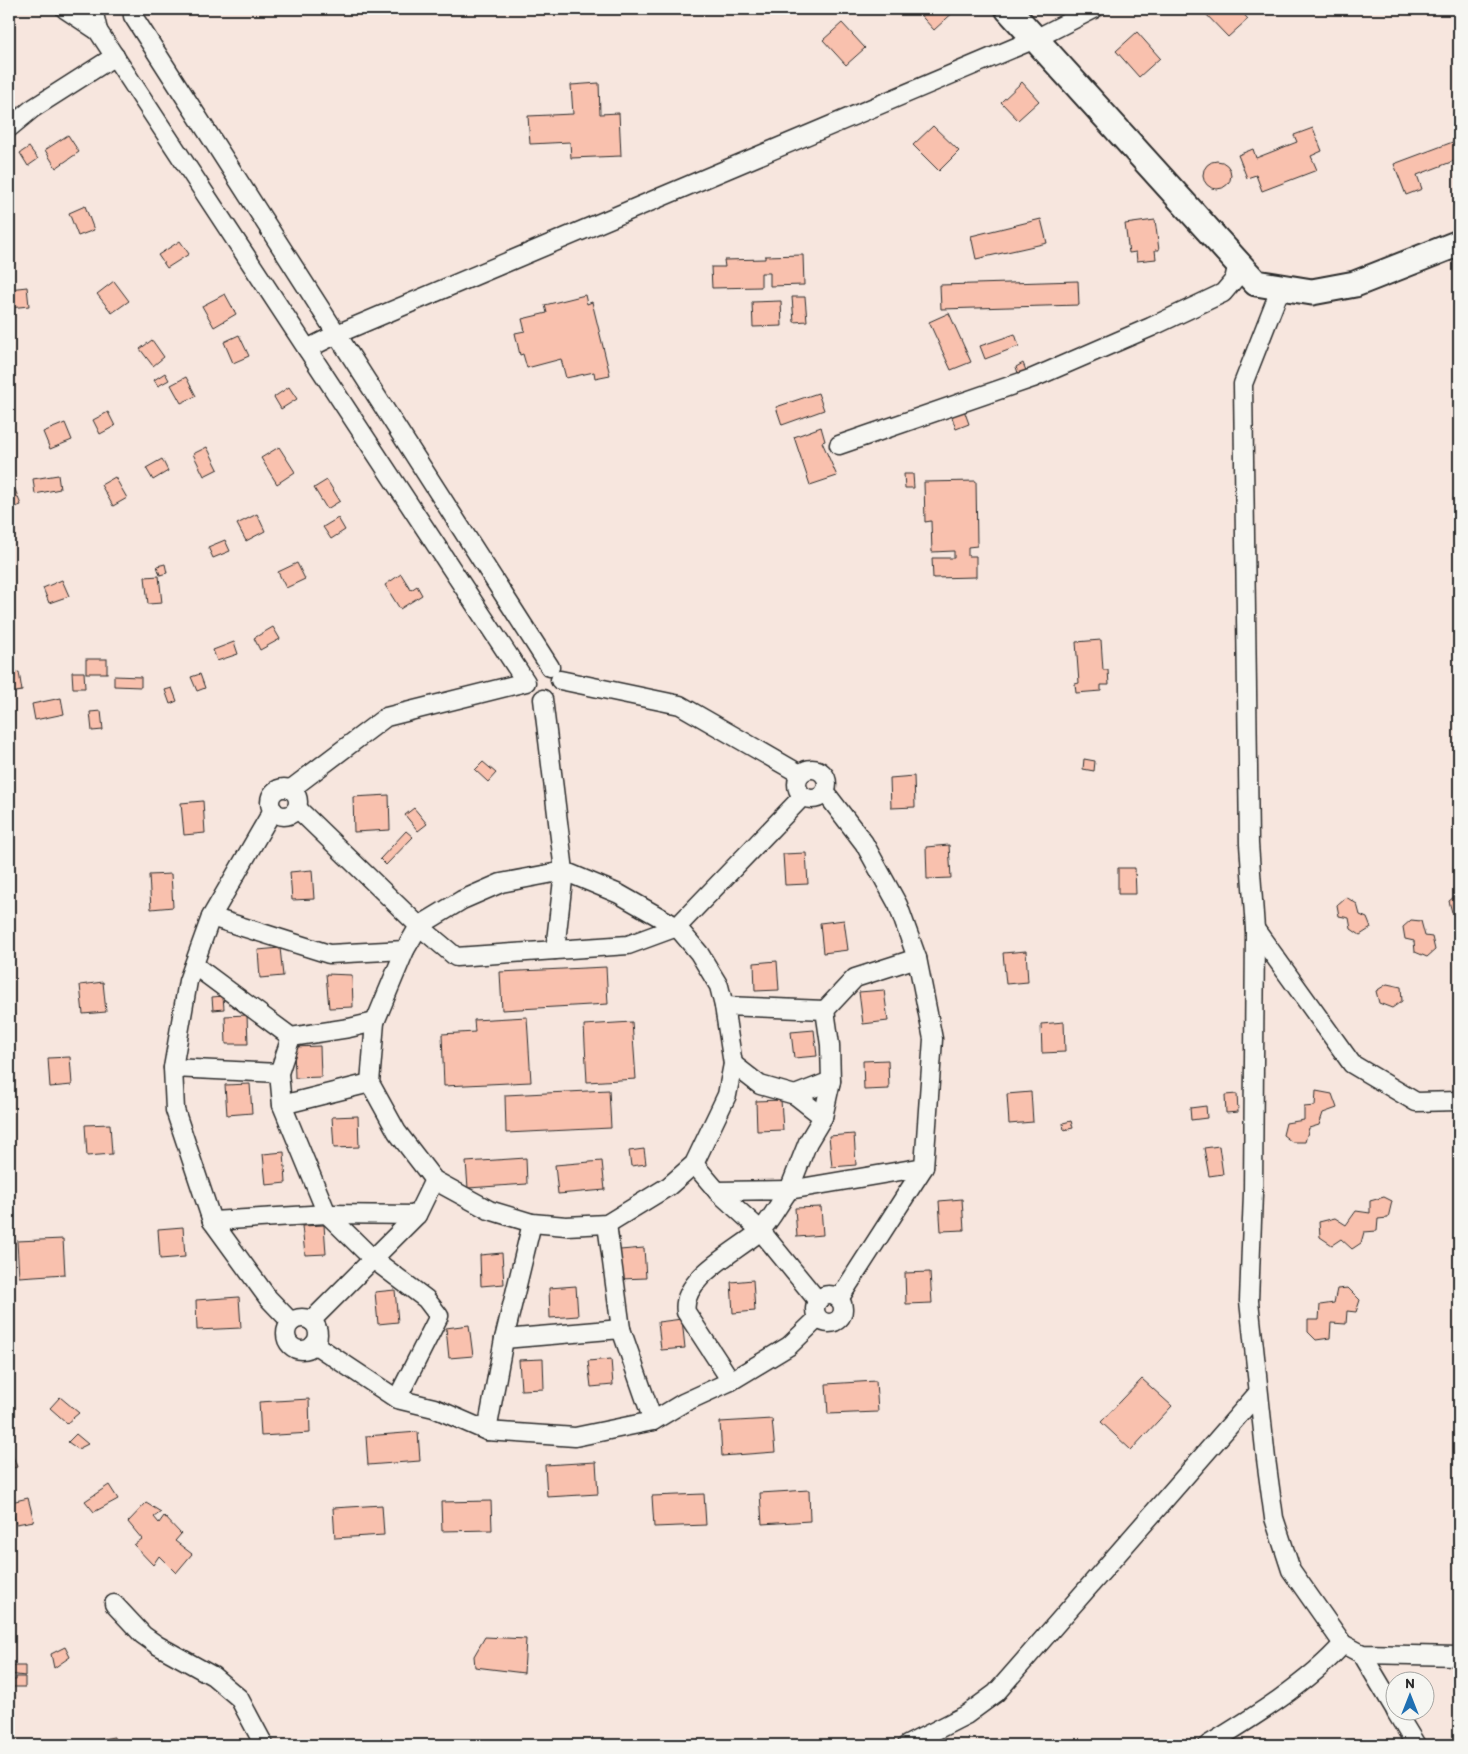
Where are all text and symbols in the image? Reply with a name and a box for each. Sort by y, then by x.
north arrow [1386,1672,1436,1722]
text: N [1405,1675,1415,1692]

